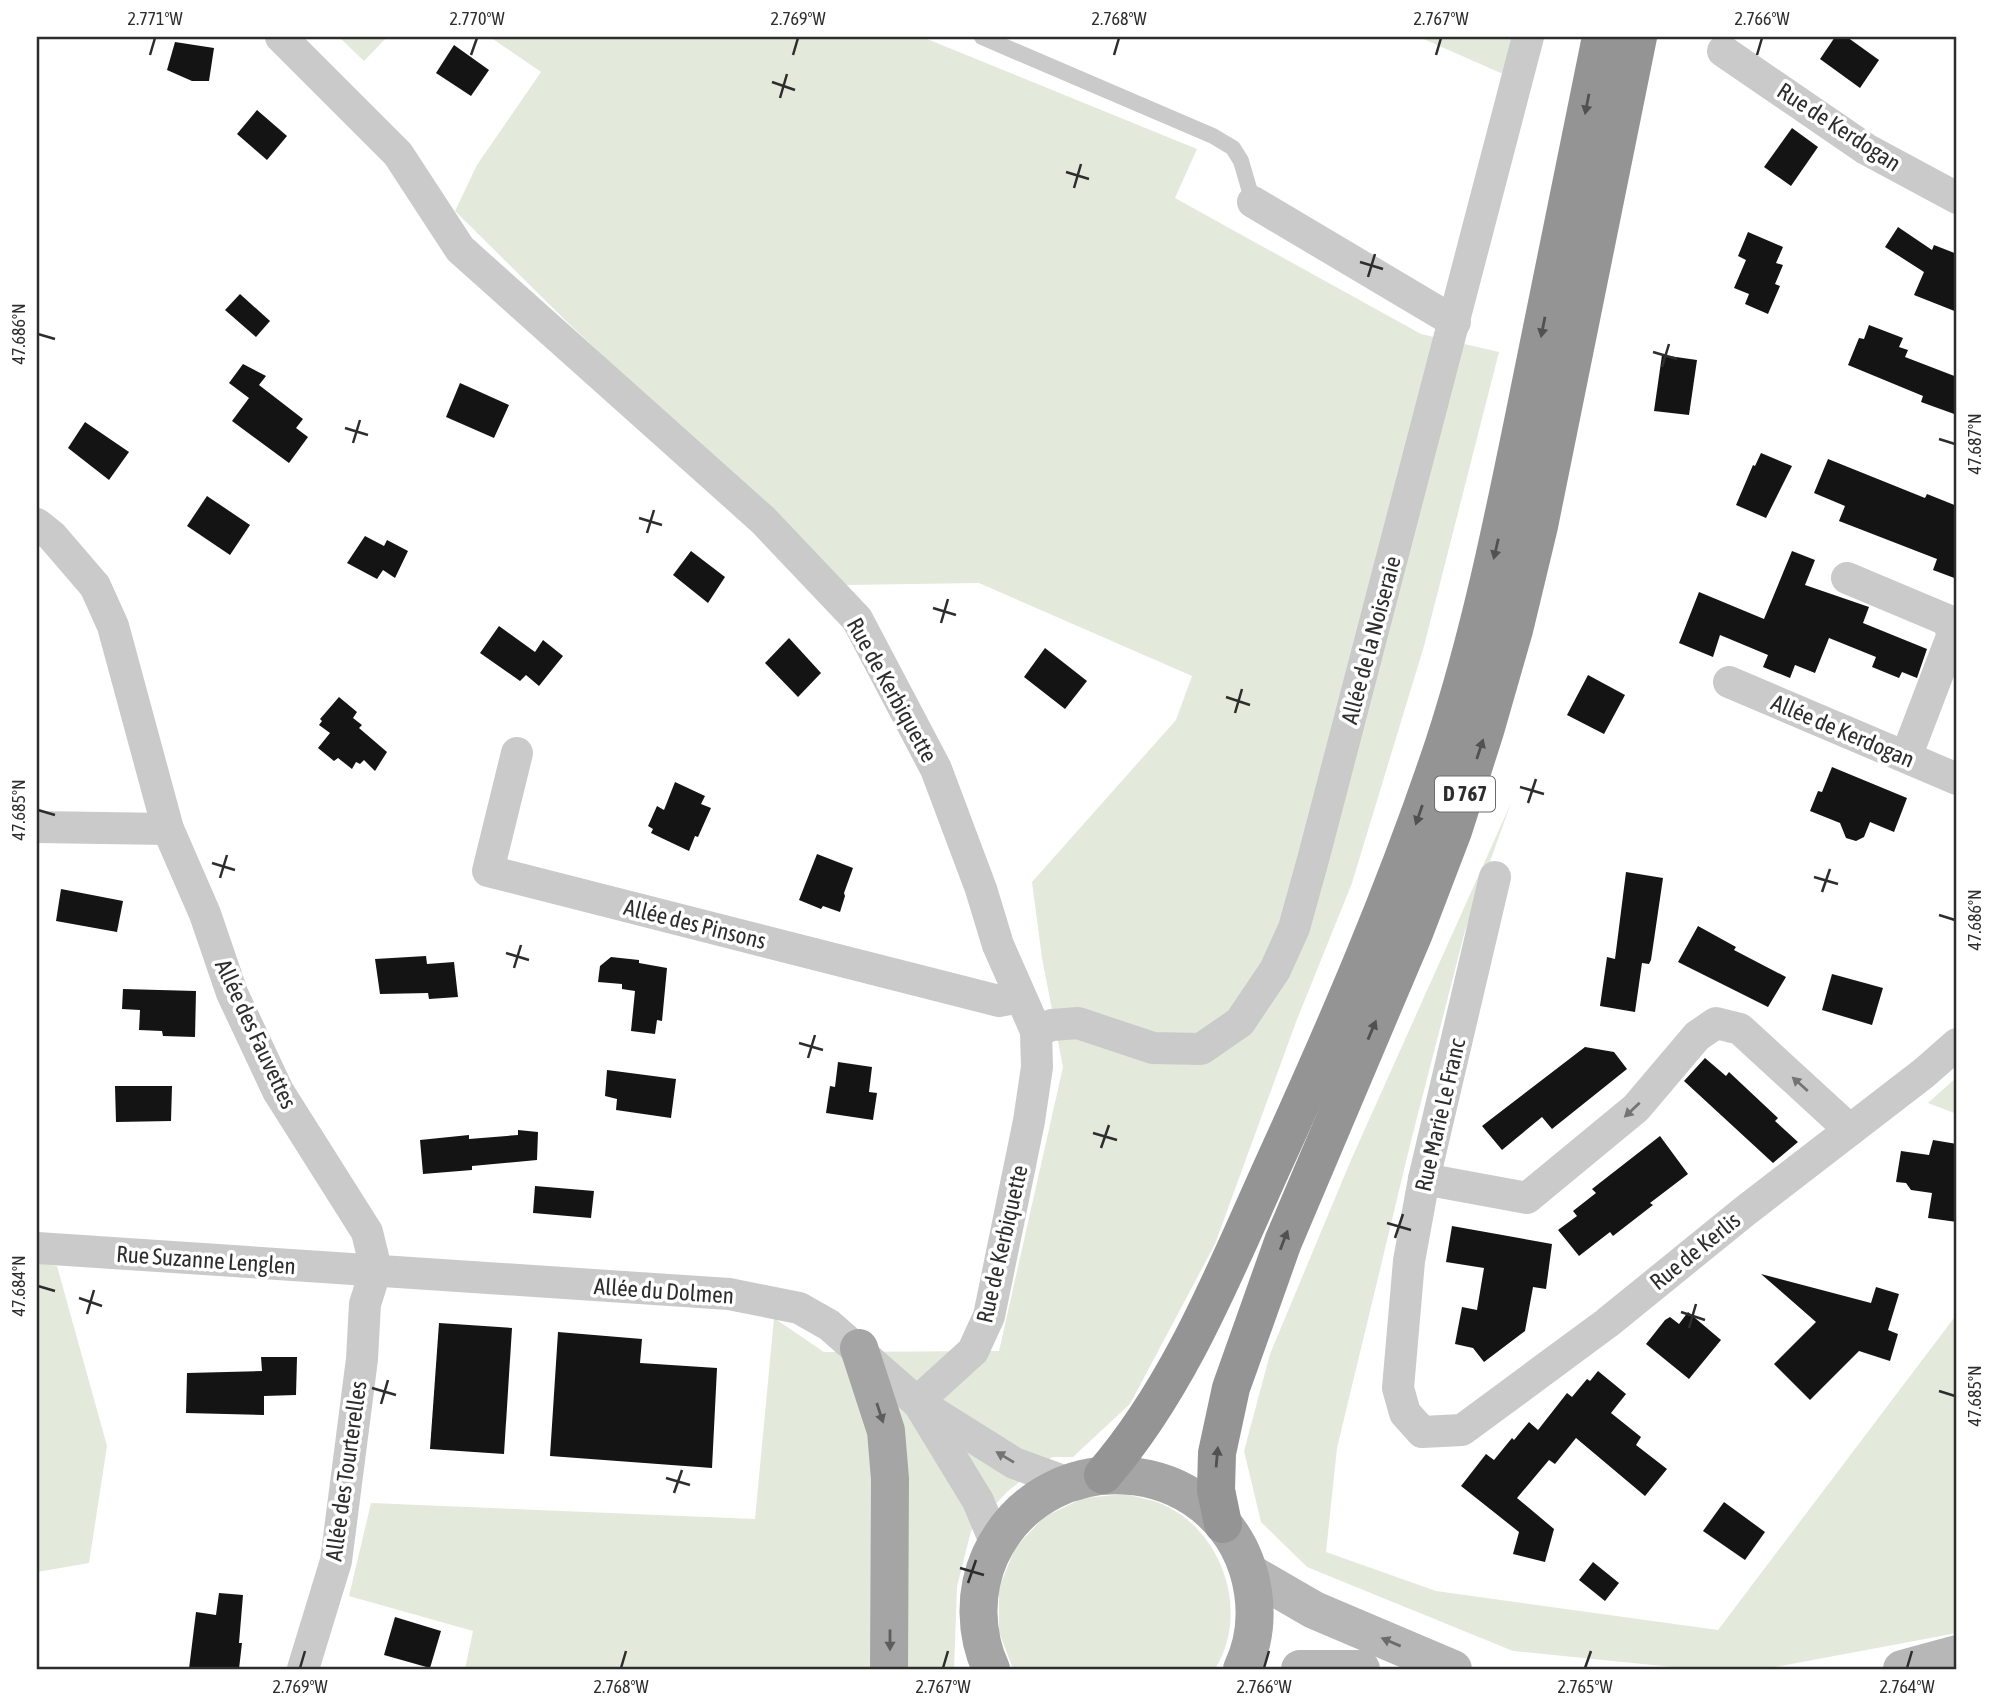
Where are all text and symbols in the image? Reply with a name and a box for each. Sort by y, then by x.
text: 2.771°W [127,8,183,29]
text: 2.770°W [449,8,505,29]
text: 2.769°W [770,8,826,29]
text: 2.768°W [1091,8,1147,29]
text: 2.767°W [1413,8,1469,29]
text: 2.766°W [1734,8,1790,29]
street label: Rue de Kerdogan [1772,78,1906,176]
one-way arrow [1582,93,1593,115]
text: 47.686°N [8,303,29,365]
one-way arrow [1537,316,1548,338]
text: 47.687°N [1964,413,1985,475]
one-way arrow [1490,538,1501,560]
street label: Allée de la Noiseraie [1336,553,1406,727]
street label: Rue de Kerbiquette [842,613,942,767]
street label: Allée de Kerdogan [1768,689,1918,773]
one-way arrow [1475,739,1485,760]
road number: D 767 [1435,776,1495,812]
text: 47.685°N [8,779,29,841]
one-way arrow [1413,804,1424,825]
text: 47.686°N [1964,889,1985,951]
street label: Allée des Pinsons [621,894,769,954]
street label: Allée des Fauvettes [210,955,302,1113]
one-way arrow [1366,1020,1378,1040]
street label: Rue Marie Le Franc [1410,1036,1470,1194]
one-way arrow [1791,1076,1809,1092]
one-way arrow [1624,1102,1641,1118]
street label: Rue de Kerbiquette [971,1163,1033,1325]
street label: Rue de Kerlis [1645,1207,1745,1295]
one-way arrow [1278,1229,1289,1250]
street label: Rue Suzanne Lenglen [115,1241,297,1279]
text: 47.684°N [8,1255,29,1317]
street label: Allée du Dolmen [593,1273,735,1309]
text: 47.685°N [1964,1365,1985,1427]
street label: Allée des Tourterelles [320,1379,372,1563]
one-way arrow [875,1403,886,1424]
one-way arrow [1212,1446,1223,1468]
one-way arrow [996,1451,1015,1464]
one-way arrow [884,1629,896,1651]
one-way arrow [1380,1637,1401,1648]
text: 2.769°W [272,1676,328,1697]
text: 2.768°W [593,1676,649,1697]
text: 2.767°W [915,1676,971,1697]
text: 2.766°W [1236,1676,1292,1697]
text: 2.765°W [1557,1676,1613,1697]
text: 2.764°W [1879,1676,1935,1697]

